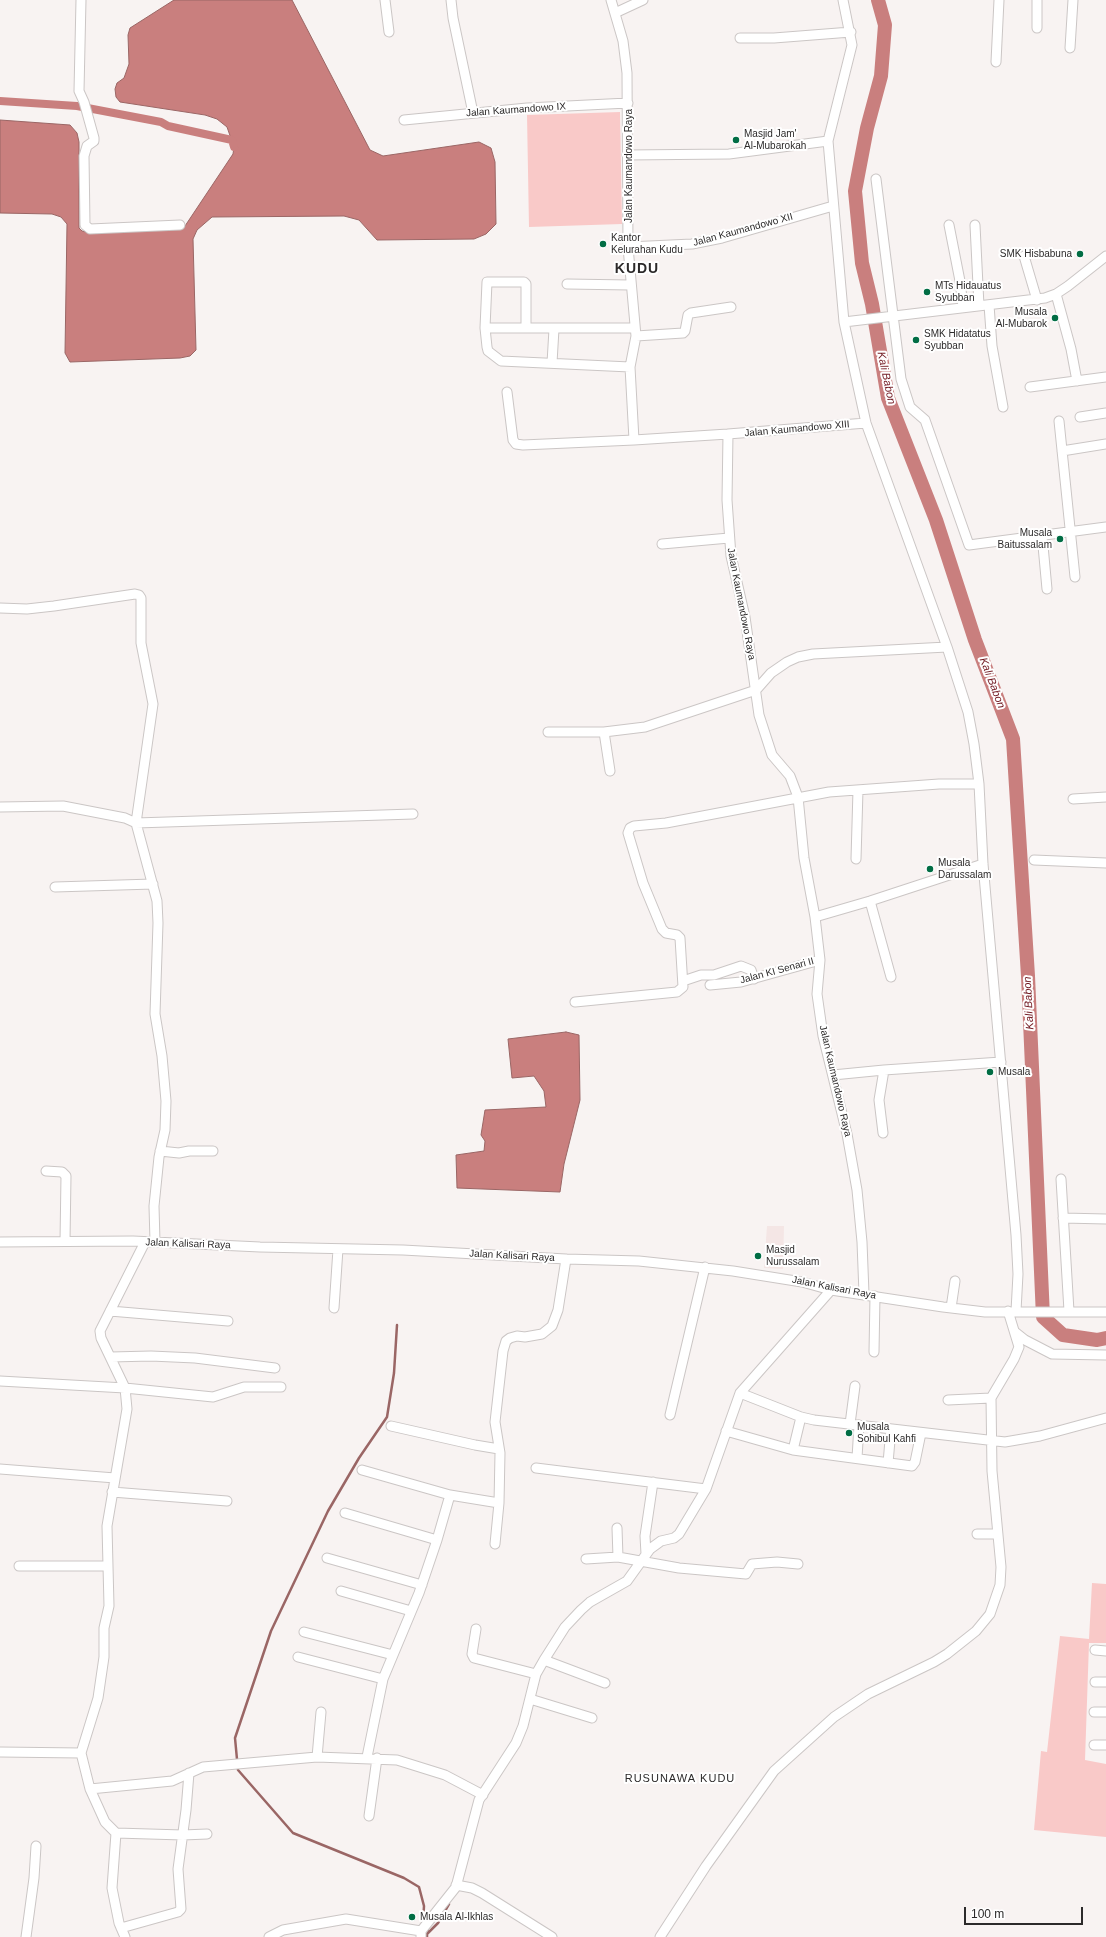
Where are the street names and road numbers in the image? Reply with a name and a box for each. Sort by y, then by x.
street label: Jalan Kaumandowo IX [466,101,566,119]
street label: Jalan Kaumandowo Raya [623,109,635,223]
street label: Jalan Kaumandowo XII [692,211,794,249]
street label: Jalan Kaumandowo XIII [744,418,850,440]
street label: Jalan Kaumandowo Raya [724,547,758,661]
street label: Jalan KI Senari II [739,955,815,987]
street label: Jalan Kaumandowo Raya [816,1024,854,1138]
street label: Jalan Kalisari Raya [145,1237,231,1251]
street label: Jalan Kalisari Raya [469,1248,555,1264]
street label: Jalan Kalisari Raya [791,1274,877,1302]

